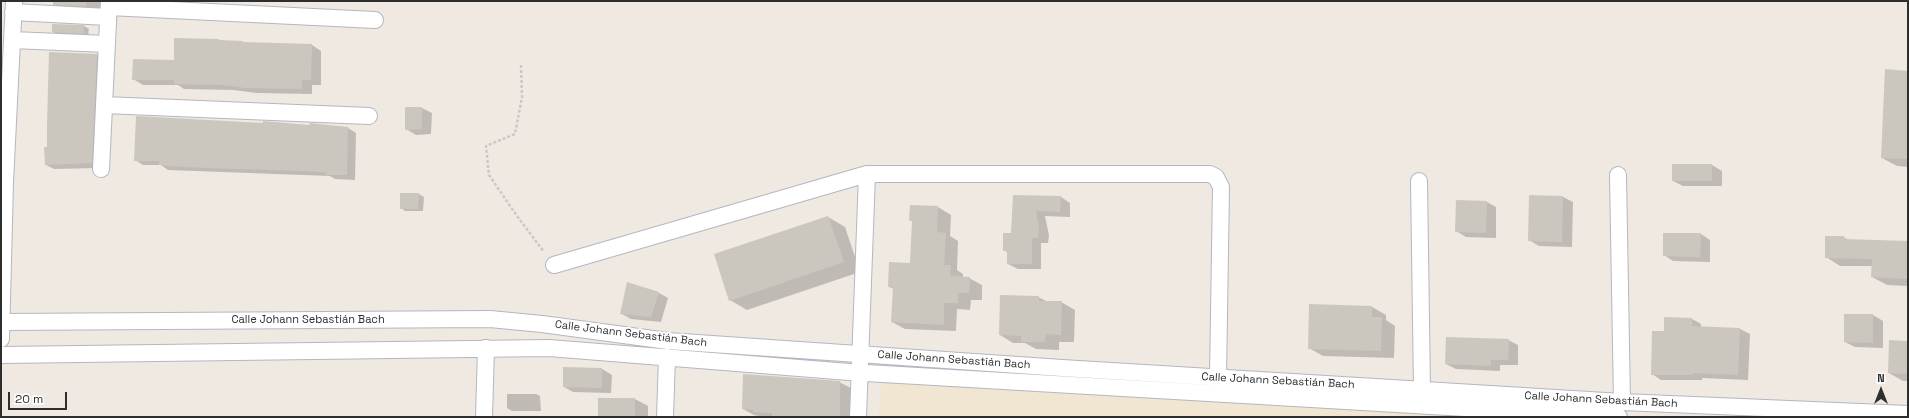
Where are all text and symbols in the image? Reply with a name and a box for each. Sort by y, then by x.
street label: Calle Johann Sebastián Bach [231,313,385,327]
street label: Calle Johann Sebastián Bach [554,318,708,350]
street label: Calle Johann Sebastián Bach [877,348,1031,372]
street label: Calle Johann Sebastián Bach [1201,370,1355,392]
north arrow [1861,370,1901,410]
text: N [1877,371,1885,385]
scale bar [10,384,69,410]
street label: Calle Johann Sebastián Bach [1524,389,1678,411]
text: 20 m [15,391,43,407]

